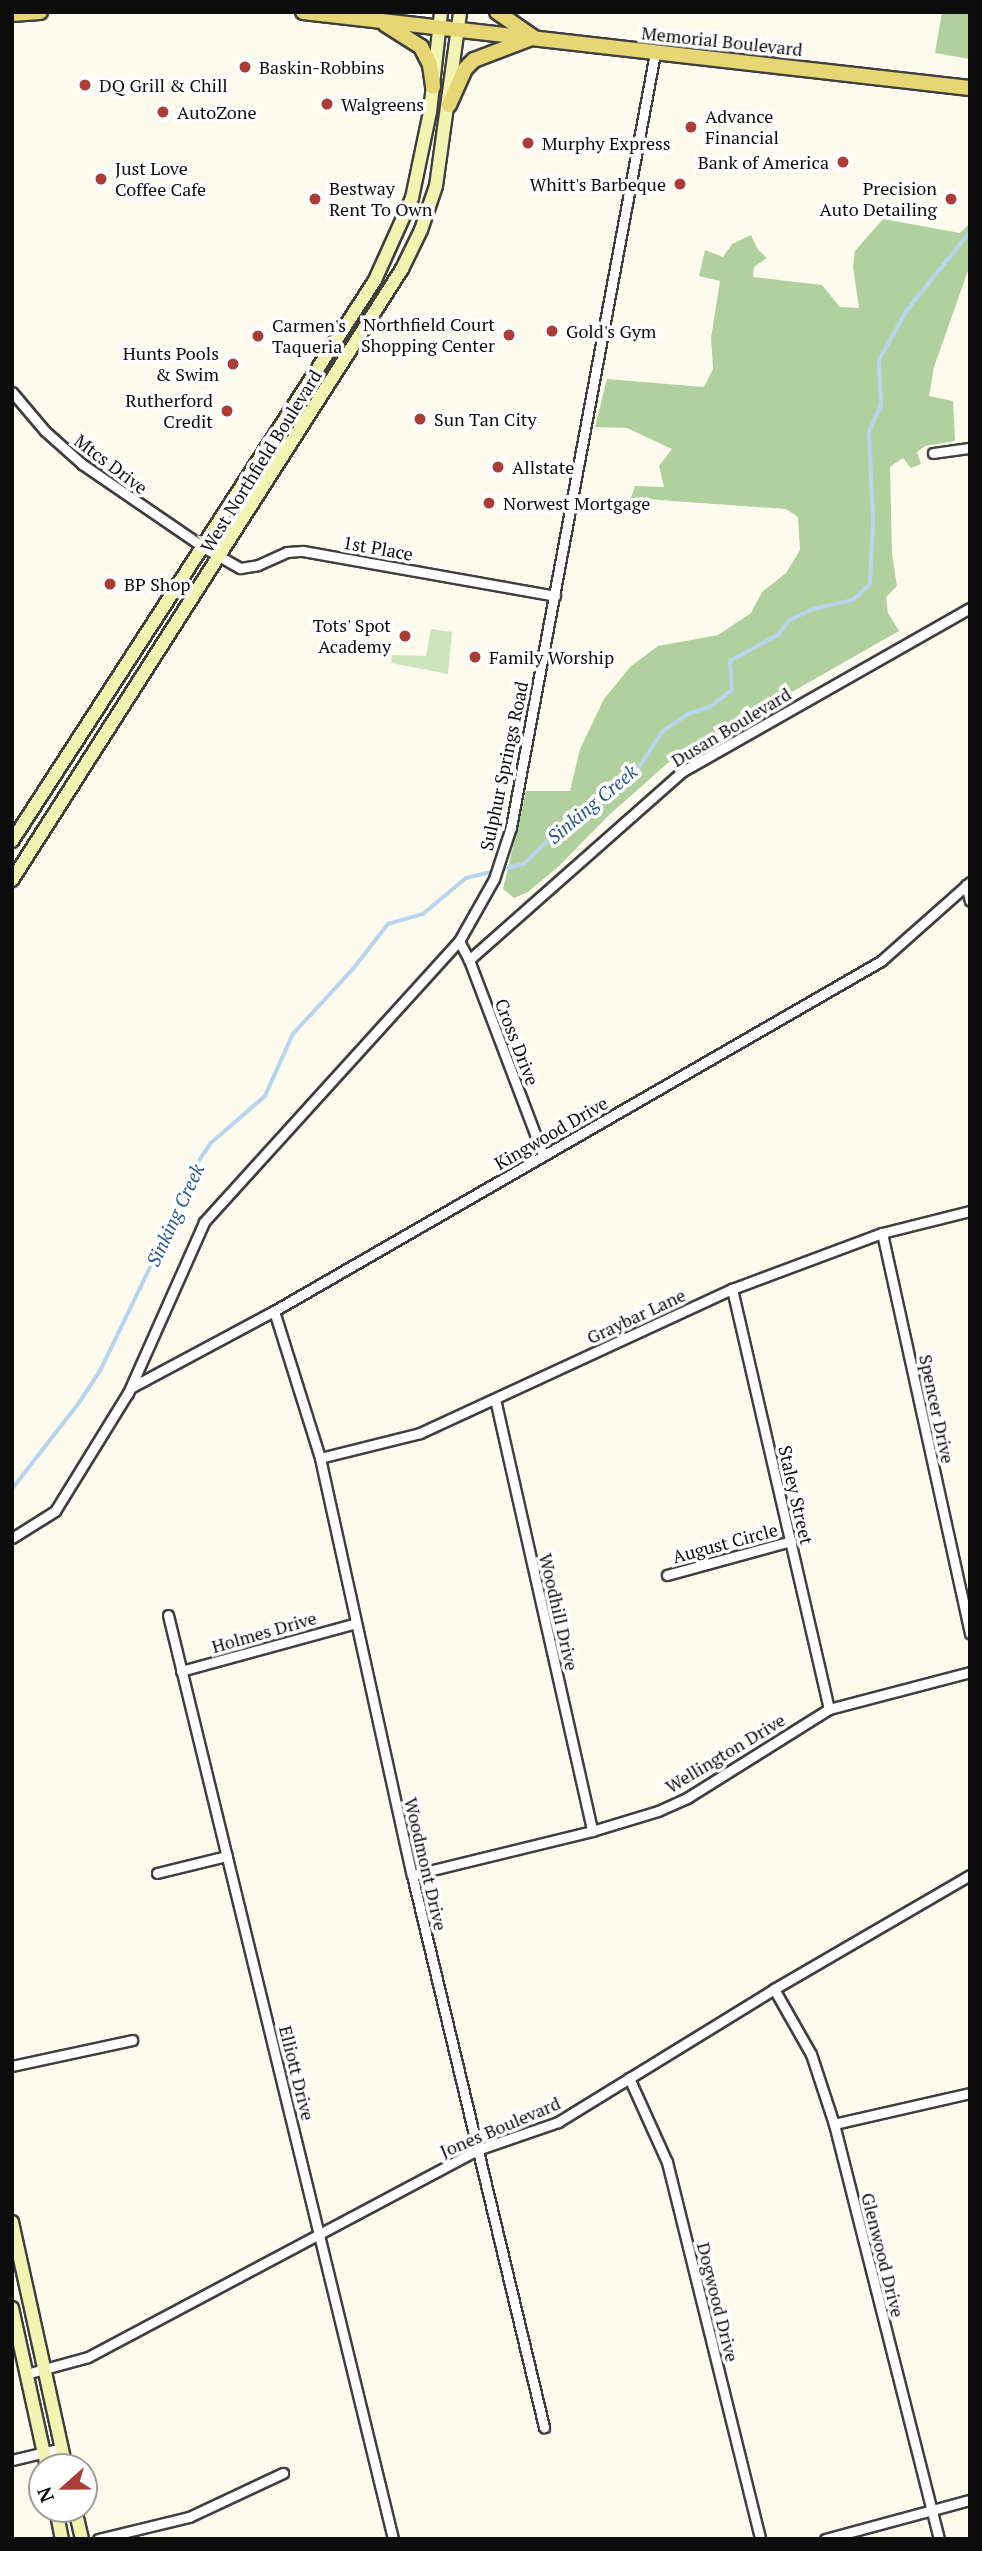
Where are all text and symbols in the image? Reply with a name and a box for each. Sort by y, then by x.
street label: Memorial Boulevard [640,22,804,60]
place label: Baskin-Robbins [259,56,385,78]
marker: Baskin-Robbins [237,59,253,75]
place label: DQ Grill & Chill [99,74,228,96]
marker: DQ Grill & Chill [77,77,93,93]
place label: Walgreens [341,93,424,115]
marker: Walgreens [319,96,335,112]
place label: AutoZone [177,101,257,123]
marker: AutoZone [155,104,171,120]
place label: Advance Financial [705,106,779,148]
marker: Advance Financial [683,119,699,135]
place label: Murphy Express [542,132,671,154]
marker: Murphy Express [520,135,536,151]
place label: Bank of America [697,151,829,173]
marker: Bank of America [835,154,851,170]
place label: Just Love Coffee Cafe [115,158,206,200]
marker: Just Love Coffee Cafe [93,171,109,187]
place label: Whitt's Barbeque [529,173,666,195]
marker: Whitt's Barbeque [672,176,688,192]
place label: Bestway Rent To Own [329,178,432,220]
place label: Precision Auto Detailing [819,178,937,220]
marker: Bestway Rent To Own [307,191,323,207]
marker: Precision Auto Detailing [943,191,959,207]
place label: Northfield Court Shopping Center [361,314,495,356]
place label: Carmen's Taqueria [272,315,346,358]
place label: Gold's Gym [566,320,656,342]
marker: Gold's Gym [544,323,560,339]
marker: Northfield Court Shopping Center [501,327,517,343]
marker: Carmen's Taqueria [250,328,266,344]
place label: Hunts Pools & Swim [123,343,219,386]
marker: Hunts Pools & Swim [225,356,241,372]
street label: West Northfield Boulevard [196,366,326,556]
place label: Rutherford Credit [125,390,213,432]
marker: Rutherford Credit [219,403,235,419]
place label: Sun Tan City [434,408,537,430]
marker: Sun Tan City [412,411,428,427]
street label: Mtcs Drive [70,430,152,498]
place label: Allstate [512,456,574,478]
marker: Allstate [490,459,506,475]
place label: Norwest Mortgage [503,492,650,514]
marker: Norwest Mortgage [481,495,497,511]
street label: 1st Place [341,531,415,565]
place label: BP Shop [124,573,191,595]
marker: BP Shop [102,576,118,592]
place label: Tots' Spot Academy [312,615,391,658]
marker: Tots' Spot Academy [397,628,413,644]
place label: Family Worship [489,646,614,668]
marker: Family Worship [467,649,483,665]
street label: Sulphur Springs Road [476,679,532,853]
street label: Dusan Boulevard [667,683,795,771]
water label: Sinking Creek [542,760,642,848]
street label: Cross Drive [491,995,543,1089]
street label: Kingwood Drive [490,1092,612,1174]
water label: Sinking Creek [141,1160,209,1270]
street label: Graybar Lane [583,1284,689,1348]
street label: Spencer Drive [915,1353,959,1465]
street label: Staley Street [774,1443,818,1547]
street label: August Circle [670,1519,780,1567]
street label: Woodhill Drive [535,1551,583,1673]
street label: Holmes Drive [209,1607,319,1657]
street label: Wellington Drive [661,1709,789,1797]
street label: Woodmont Drive [400,1795,452,1933]
street label: Elliott Drive [275,2023,319,2123]
street label: Jones Boulevard [437,2092,563,2162]
street label: Glenwood Drive [857,2190,909,2320]
street label: Dogwood Drive [693,2240,743,2364]
north arrow [28,2453,98,2523]
text: N [31,2484,59,2506]

